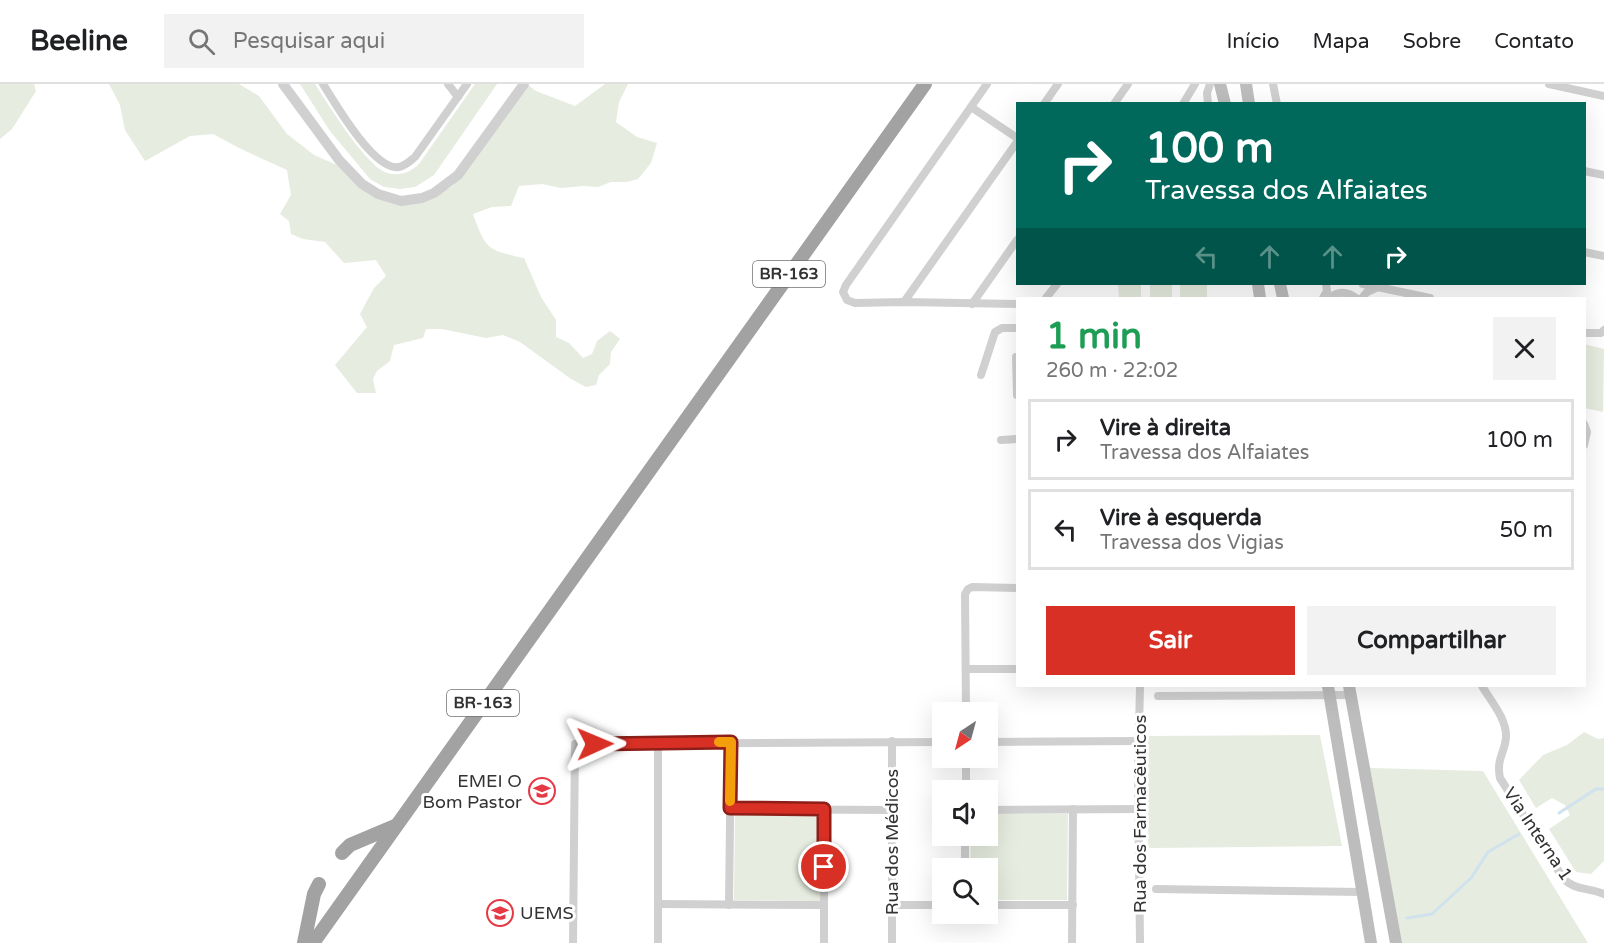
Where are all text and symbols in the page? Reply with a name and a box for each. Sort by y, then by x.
search box [164,14,584,68]
text: Beeline [30,24,128,58]
icon: search [185,25,218,58]
text: Pesquisar aqui [233,28,385,54]
text: Início [1227,29,1279,54]
text: Mapa [1312,29,1370,54]
text: Sobre [1403,29,1461,54]
text: Contato [1494,29,1574,54]
text: 100 m [1145,123,1274,174]
icon: right [1046,126,1124,204]
text: Travessa dos Alfaiates [1145,174,1428,207]
icon: left [1190,240,1223,273]
icon: ahead [1253,240,1286,273]
icon: ahead [1316,240,1349,273]
icon: right [1379,240,1412,273]
road number: BR-163 [753,261,825,287]
text: 1 min [1046,315,1142,358]
button: close [1493,317,1556,380]
text: 260 m · 22:02 [1046,359,1178,383]
text: Vire à direita [1100,415,1231,441]
icon: right [1049,423,1082,456]
text: 100 m [1486,427,1553,453]
text: Travessa dos Alfaiates [1100,441,1309,465]
text: Vire à esquerda [1100,505,1262,531]
icon: left [1049,513,1082,546]
text: 50 m [1499,517,1553,543]
text: Travessa dos Vigias [1100,531,1284,555]
button: Sair [1046,606,1295,675]
button: Compartilhar [1307,606,1556,675]
road number: BR-163 [447,690,519,716]
north arrow [932,702,998,768]
map controls [932,702,998,924]
position arrow [563,712,627,776]
street label: Rua dos Farmacêuticos [1129,715,1151,913]
street label: Rua dos Médicos [881,769,903,915]
place label: EMEI O Bom Pastor [423,770,522,813]
school or university icon: EMEI O Bom Pastor [527,776,557,806]
button: sound [932,780,998,846]
street label: Via Interna 1 [1499,783,1577,885]
pin [798,841,849,892]
icon: arrive [807,850,840,883]
button: search [932,858,998,924]
school or university icon: UEMS [485,898,515,928]
place label: UEMS [520,902,574,924]

